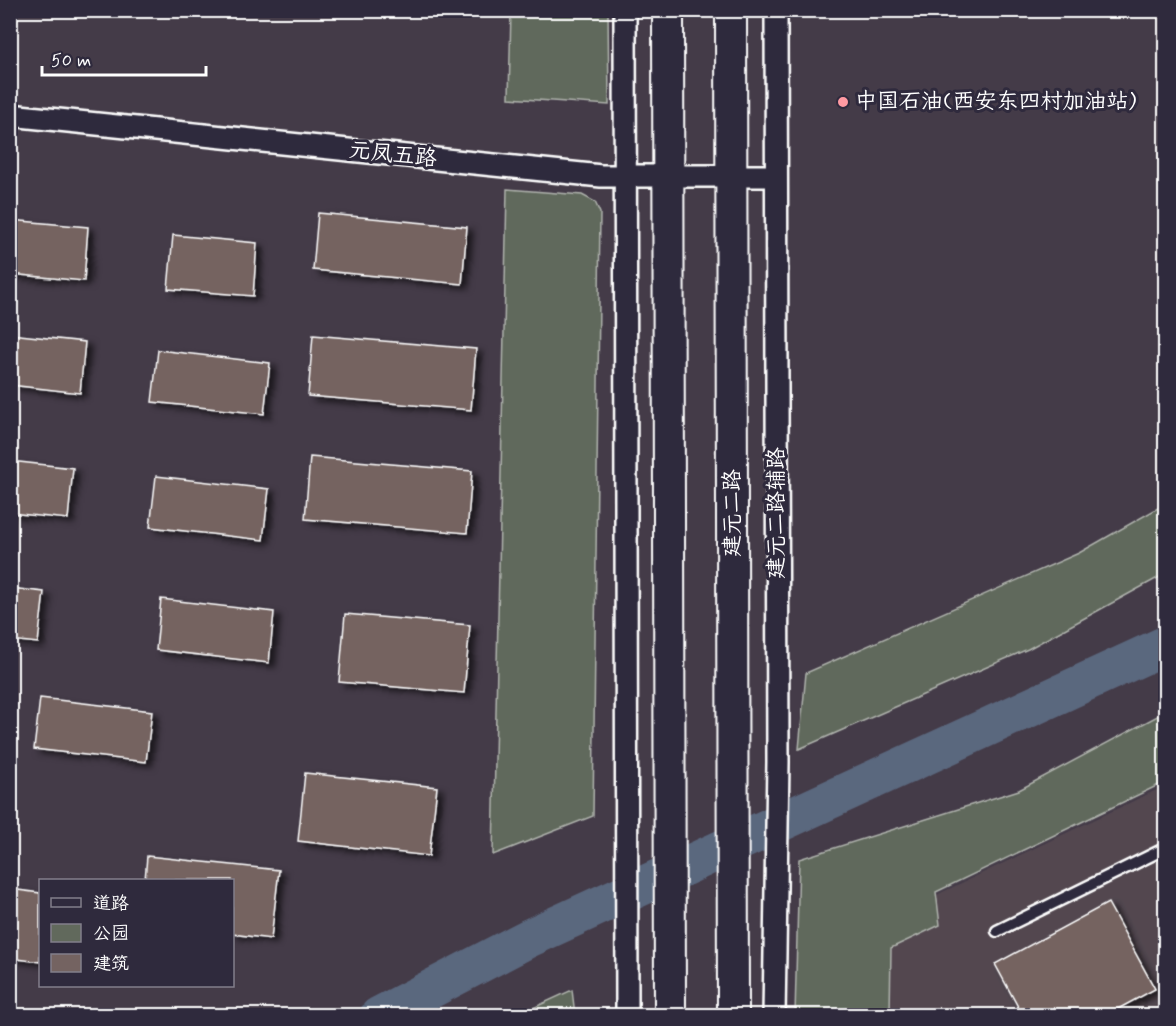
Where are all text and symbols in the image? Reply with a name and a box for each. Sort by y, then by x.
scale bar [42,39,206,77]
text: 50 m [51,49,91,73]
place label: 中国石油(西安东四村加油站) [855,88,1136,116]
marker: 中国石油(西安东四村加油站) [836,95,850,109]
street label: 元凤五路 [348,136,438,174]
street label: 建元二路辅路 [763,447,791,579]
street label: 建元二路 [719,469,747,557]
legend [39,879,234,987]
text: 道路 [93,892,129,916]
text: 公园 [93,922,129,946]
text: 建筑 [93,952,129,976]

